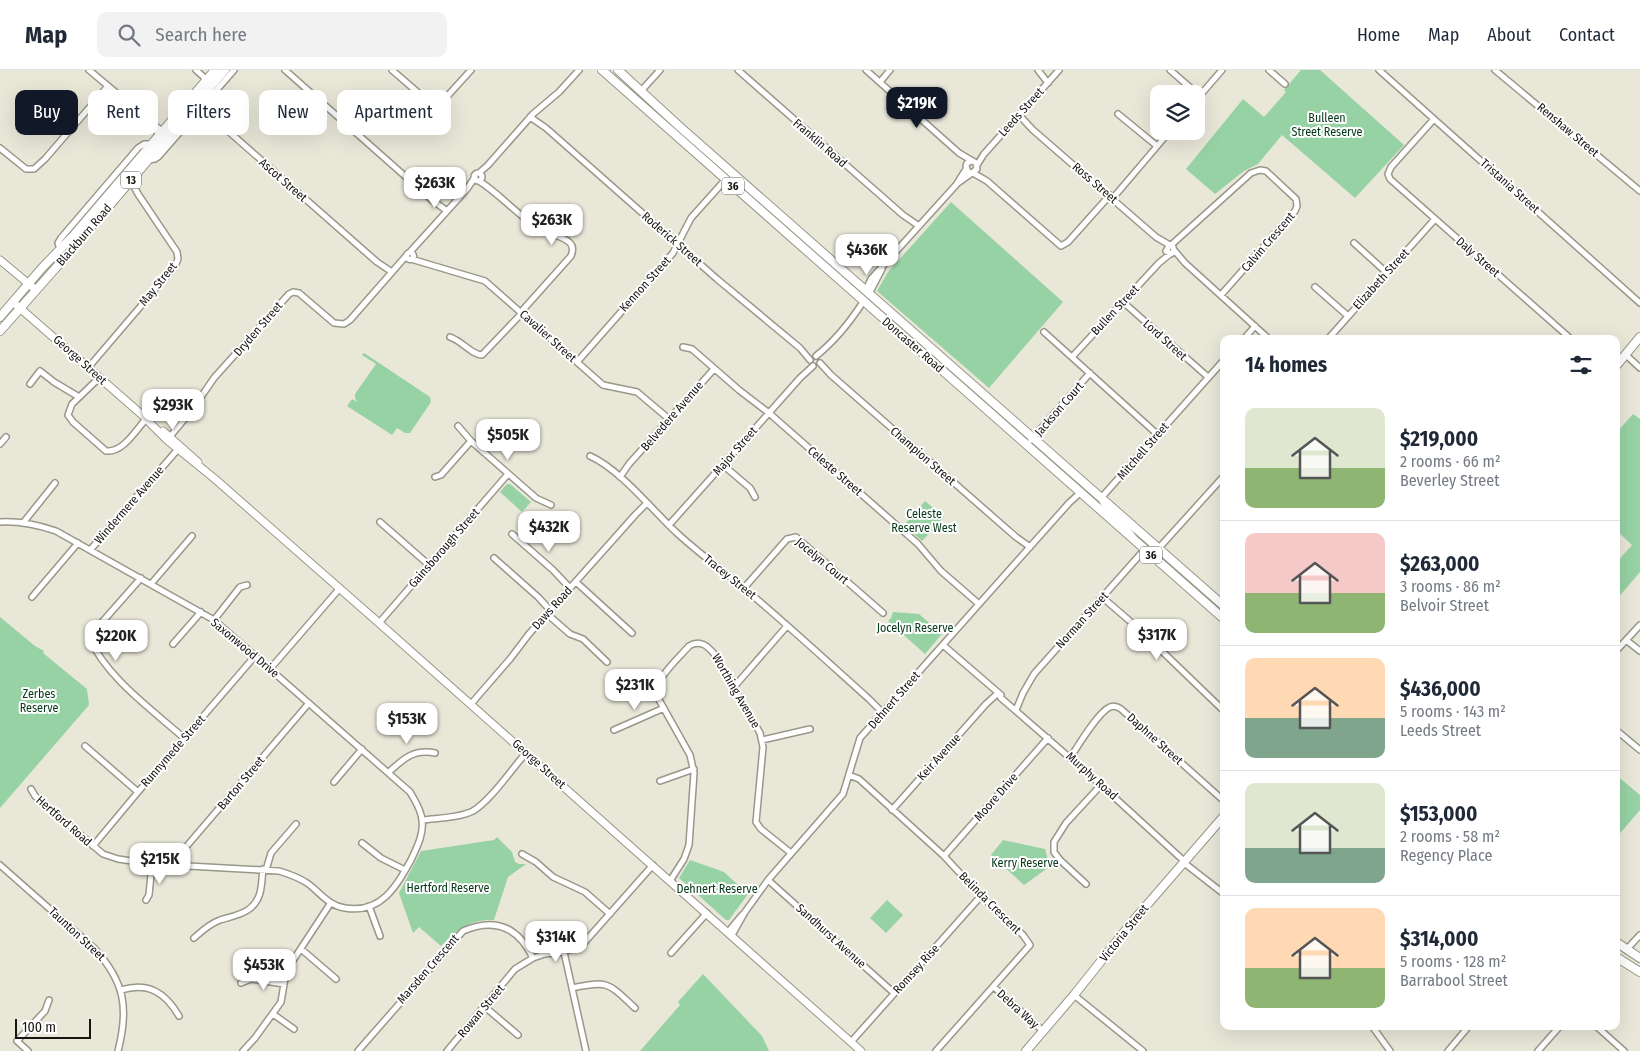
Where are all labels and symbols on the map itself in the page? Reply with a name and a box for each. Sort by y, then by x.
street label: Leeds Street [995,85,1047,139]
pin: $219K [882,87,952,129]
street label: Renshaw Street [1534,100,1602,160]
park label: Bulleen Street Reserve [1291,111,1363,139]
street label: Franklin Road [790,116,850,170]
street label: Ascot Street [256,155,310,205]
street label: Tristania Street [1478,156,1543,216]
street label: Ross Street [1070,160,1120,206]
pin: $263K [400,166,470,209]
road number: 13 [121,172,141,188]
road number: 36 [722,178,744,194]
street label: Blackburn Road [53,201,115,269]
pin: $263K [517,204,587,246]
street label: Roderick Street [639,209,705,269]
street label: Calvin Crescent [1238,209,1298,275]
pin: $436K [832,234,902,276]
street label: Daly Street [1453,234,1503,280]
street label: Elizabeth Street [1350,246,1412,312]
street label: Kennon Street [616,253,674,315]
street label: May Street [136,259,180,309]
street label: Bullen Street [1088,282,1142,338]
street label: Dryden Street [231,299,285,359]
street label: Cavalier Street [517,307,579,365]
street label: Doncaster Road [879,314,947,376]
street label: Lord Street [1140,317,1190,363]
street label: George Street [50,332,110,388]
street label: Belvedere Avenue [638,378,706,454]
street label: Jackson Court [1032,379,1086,439]
pin: $293K [138,388,208,431]
pin: $505K [473,418,543,461]
street label: Mitchell Street [1114,419,1172,483]
street label: Major Street [710,424,760,478]
street label: Champion Street [888,424,959,488]
street label: Celeste Street [805,443,865,499]
street label: Windermere Avenue [91,463,167,547]
street label: Gainsborough Street [406,505,482,591]
park label: Celeste Reserve West [891,507,957,535]
pin: $432K [514,510,584,553]
street label: Jocelyn Court [793,535,851,587]
road number: 36 [1140,546,1162,564]
street label: Tracey Street [701,552,759,602]
street label: Daws Road [529,583,575,633]
street label: Norman Street [1053,589,1111,651]
street label: Saxonwood Drive [208,615,282,681]
pin: $317K [1122,618,1192,661]
pin: $220K [81,620,151,662]
park label: Jocelyn Reserve [877,621,953,635]
street label: Worthing Avenue [709,651,763,731]
pin: $231K [600,668,670,711]
street label: Dehnert Street [865,668,923,732]
park label: Zerbes Reserve [20,687,58,715]
pin: $153K [372,702,442,745]
street label: Daphne Street [1124,710,1186,768]
street label: Runnymede Street [138,712,208,790]
street label: Keir Avenue [914,731,964,783]
street label: George Street [509,736,569,792]
street label: Murphy Road [1063,749,1121,803]
street label: Barton Street [215,753,267,813]
street label: Moore Drive [971,770,1021,824]
street label: Hertford Road [33,793,95,849]
pin: $215K [125,842,195,885]
park label: Kerry Reserve [991,856,1059,870]
street label: Belinda Crescent [956,869,1024,937]
park label: Hertford Reserve [406,881,490,895]
park label: Dehnert Reserve [676,882,758,896]
street label: Sandhurst Avenue [793,901,869,971]
street label: Victoria Street [1097,901,1151,965]
street label: Taunton Street [46,904,108,964]
pin: $314K [521,920,591,963]
street label: Marsden Crescent [394,932,462,1006]
street label: Romsey Rise [890,941,942,997]
pin: $453K [229,948,299,991]
street label: Rowan Street [455,982,507,1040]
street label: Debra Way [994,987,1042,1032]
scale bar [15,1016,91,1039]

